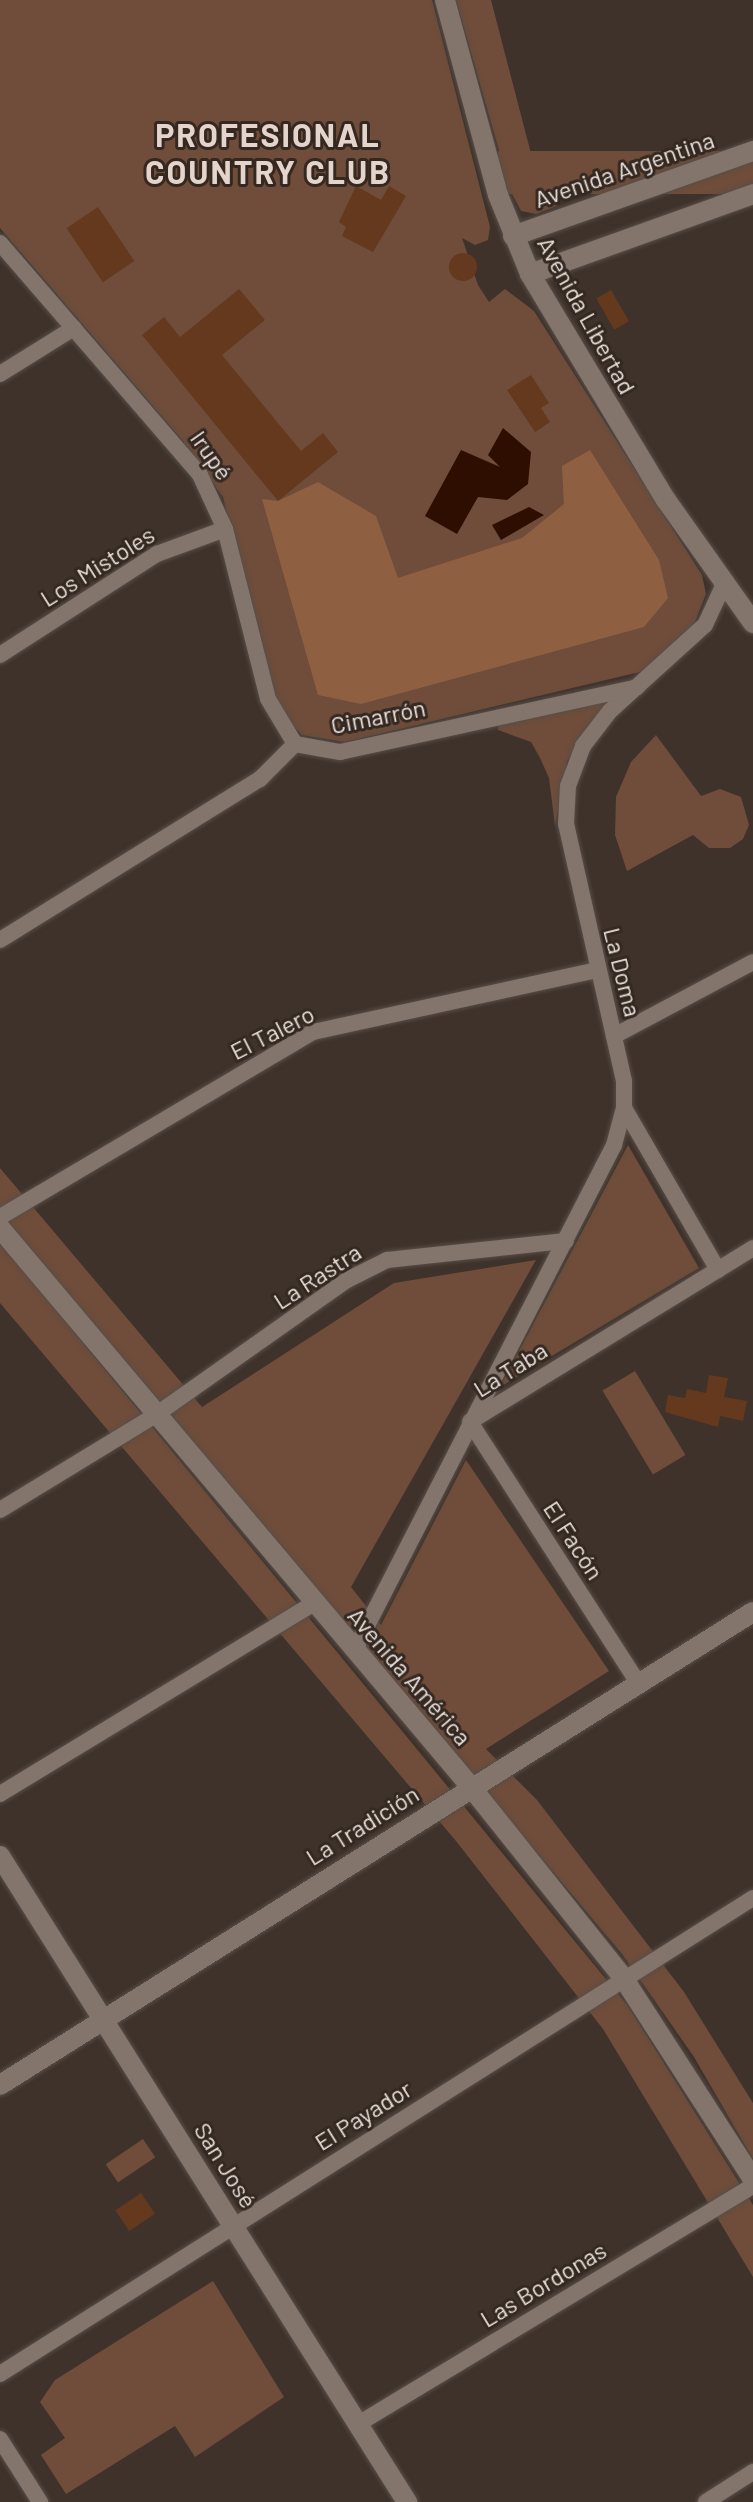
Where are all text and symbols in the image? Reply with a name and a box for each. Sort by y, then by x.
district label: PROFESIONAL COUNTRY CLUB [145,116,391,191]
street label: Avenida Argentina [530,125,718,213]
street label: Avenida Libertad [532,231,642,399]
street label: Irupé [185,425,239,485]
street label: Los Mistoles [35,520,159,612]
street label: Cimarrón [328,693,428,739]
street label: La Doma [598,925,648,1019]
street label: El Talero [225,999,319,1065]
street label: La Rastra [268,1237,366,1315]
street label: La Taba [468,1335,552,1403]
street label: El Facón [538,1495,610,1585]
street label: Avenida América [342,1601,478,1751]
street label: La Tradición [300,1779,424,1871]
street label: El Payador [309,2074,417,2156]
street label: San José [189,2117,263,2213]
street label: Las Bordonas [475,2235,611,2333]

